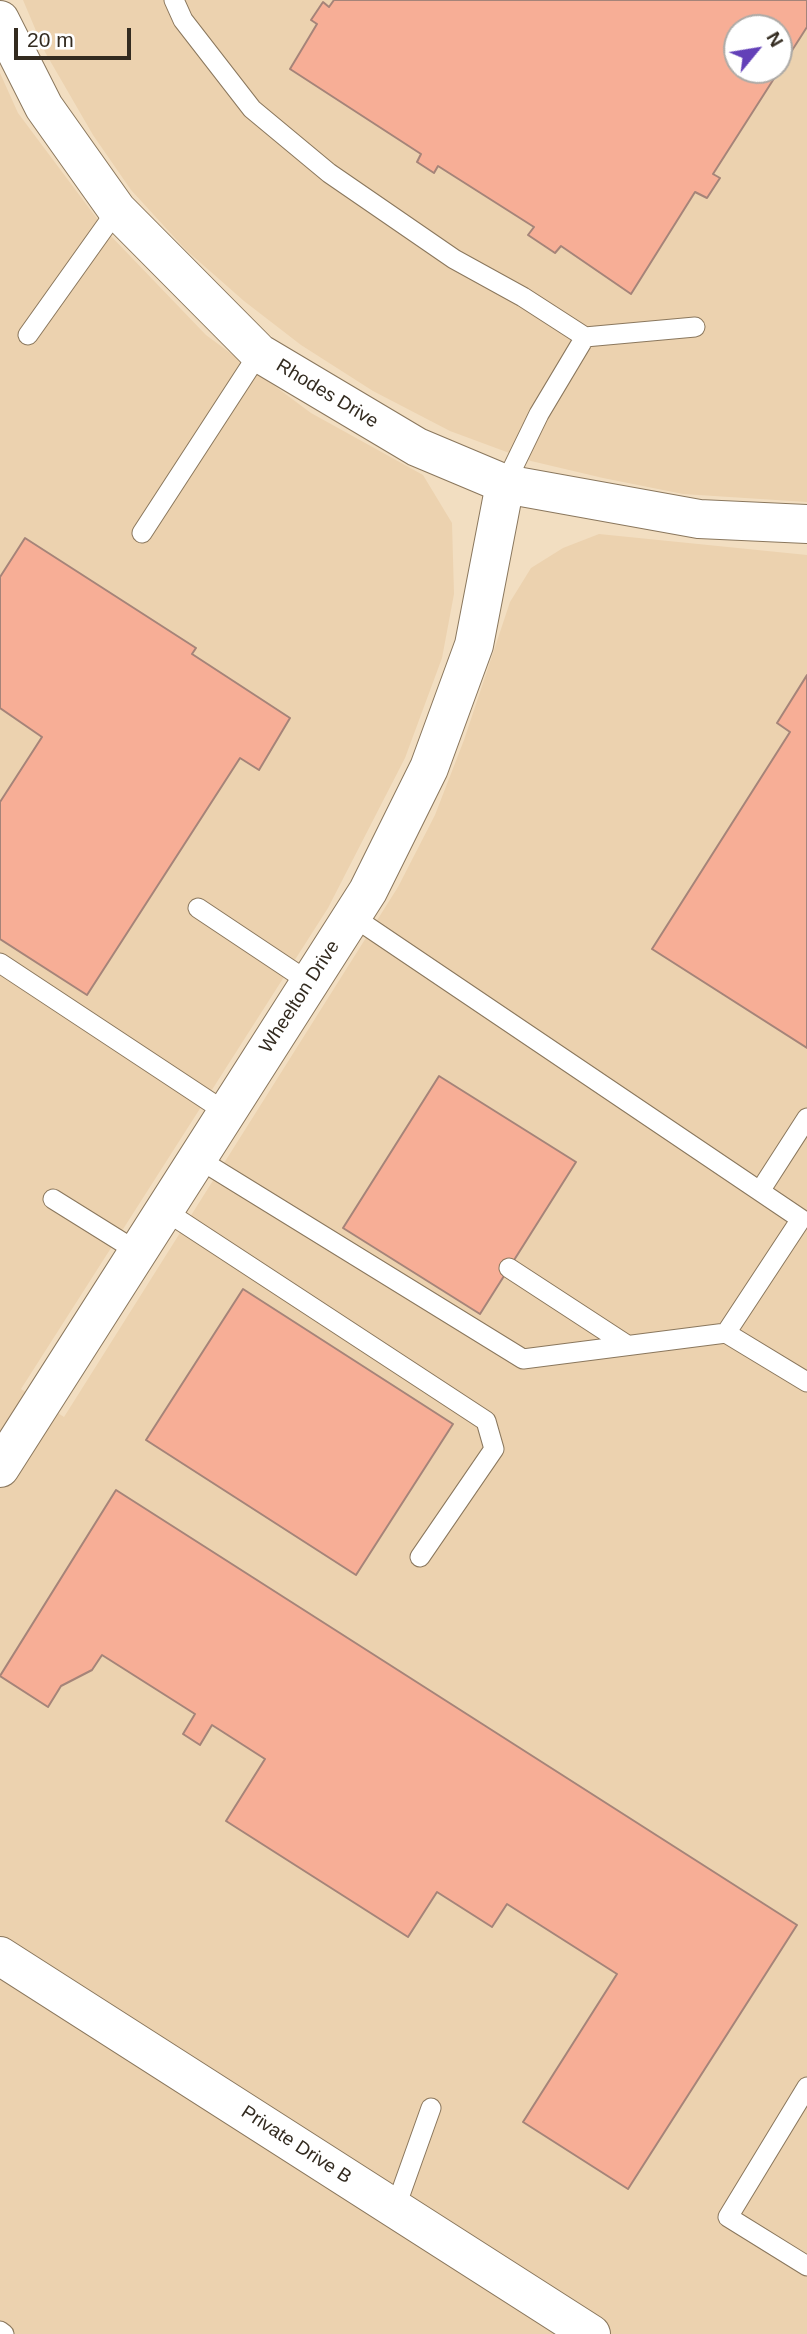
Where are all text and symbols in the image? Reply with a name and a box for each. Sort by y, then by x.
scale bar [18,14,135,58]
north arrow [723,14,793,84]
text: 20 m [27,28,74,51]
text: N [762,28,787,50]
street label: Rhodes Drive [272,355,382,433]
street label: Wheelton Drive [255,936,345,1058]
street label: Private Drive B [237,2101,355,2189]

